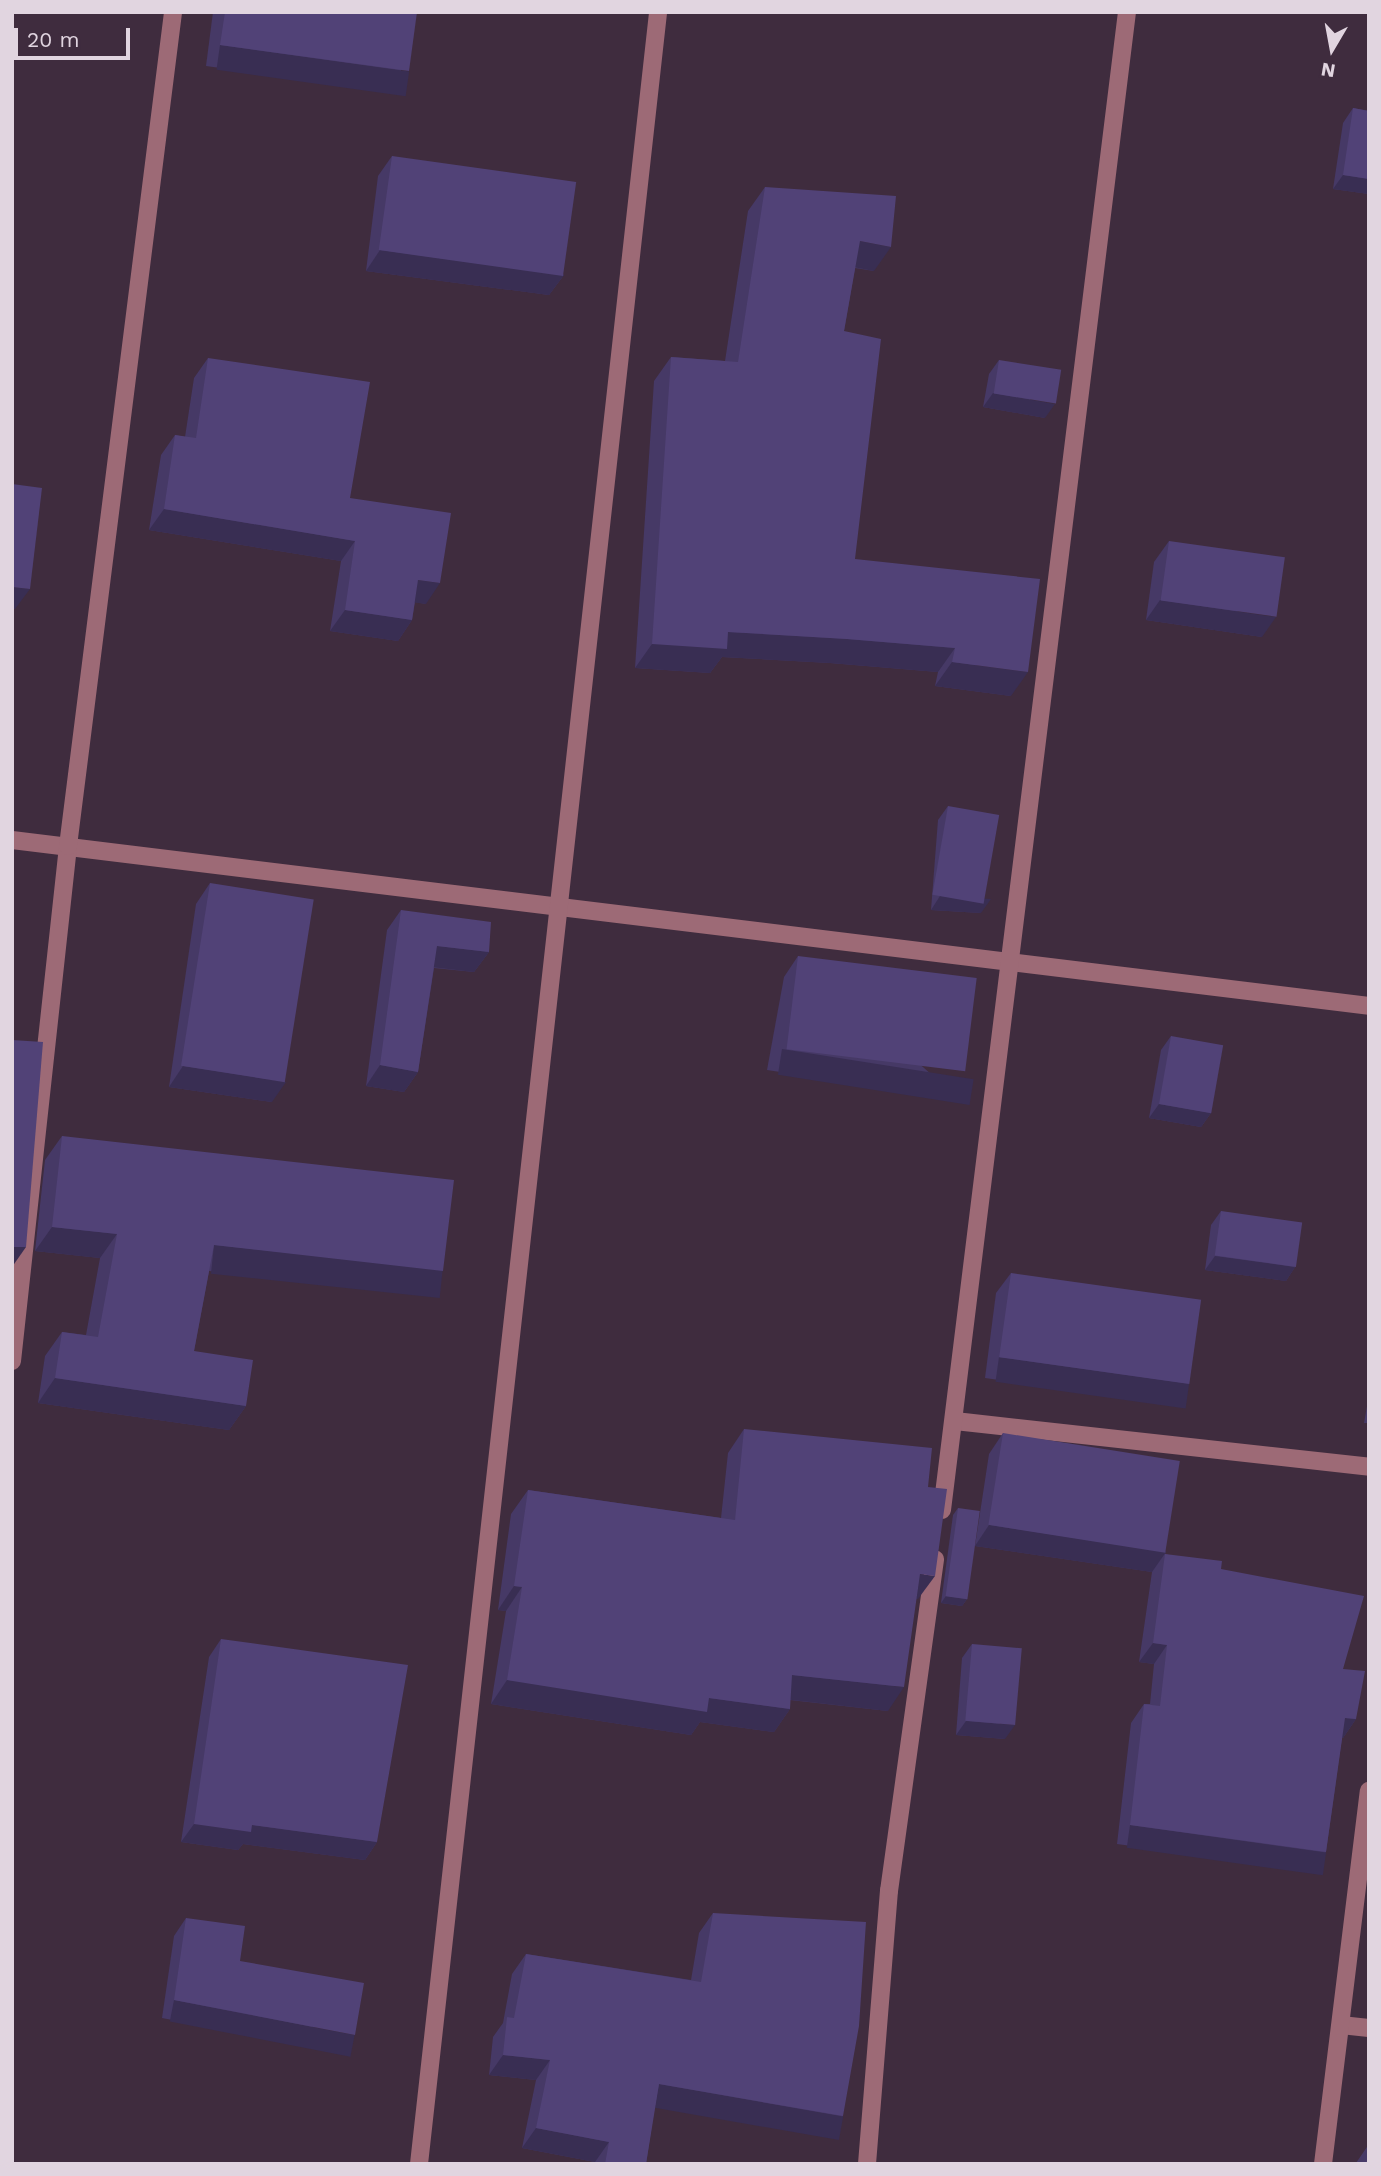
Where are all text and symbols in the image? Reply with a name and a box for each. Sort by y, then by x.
scale bar [18,14,133,58]
north arrow [1297,14,1367,84]
text: 20 m [27,27,79,52]
text: N [1319,58,1337,83]

